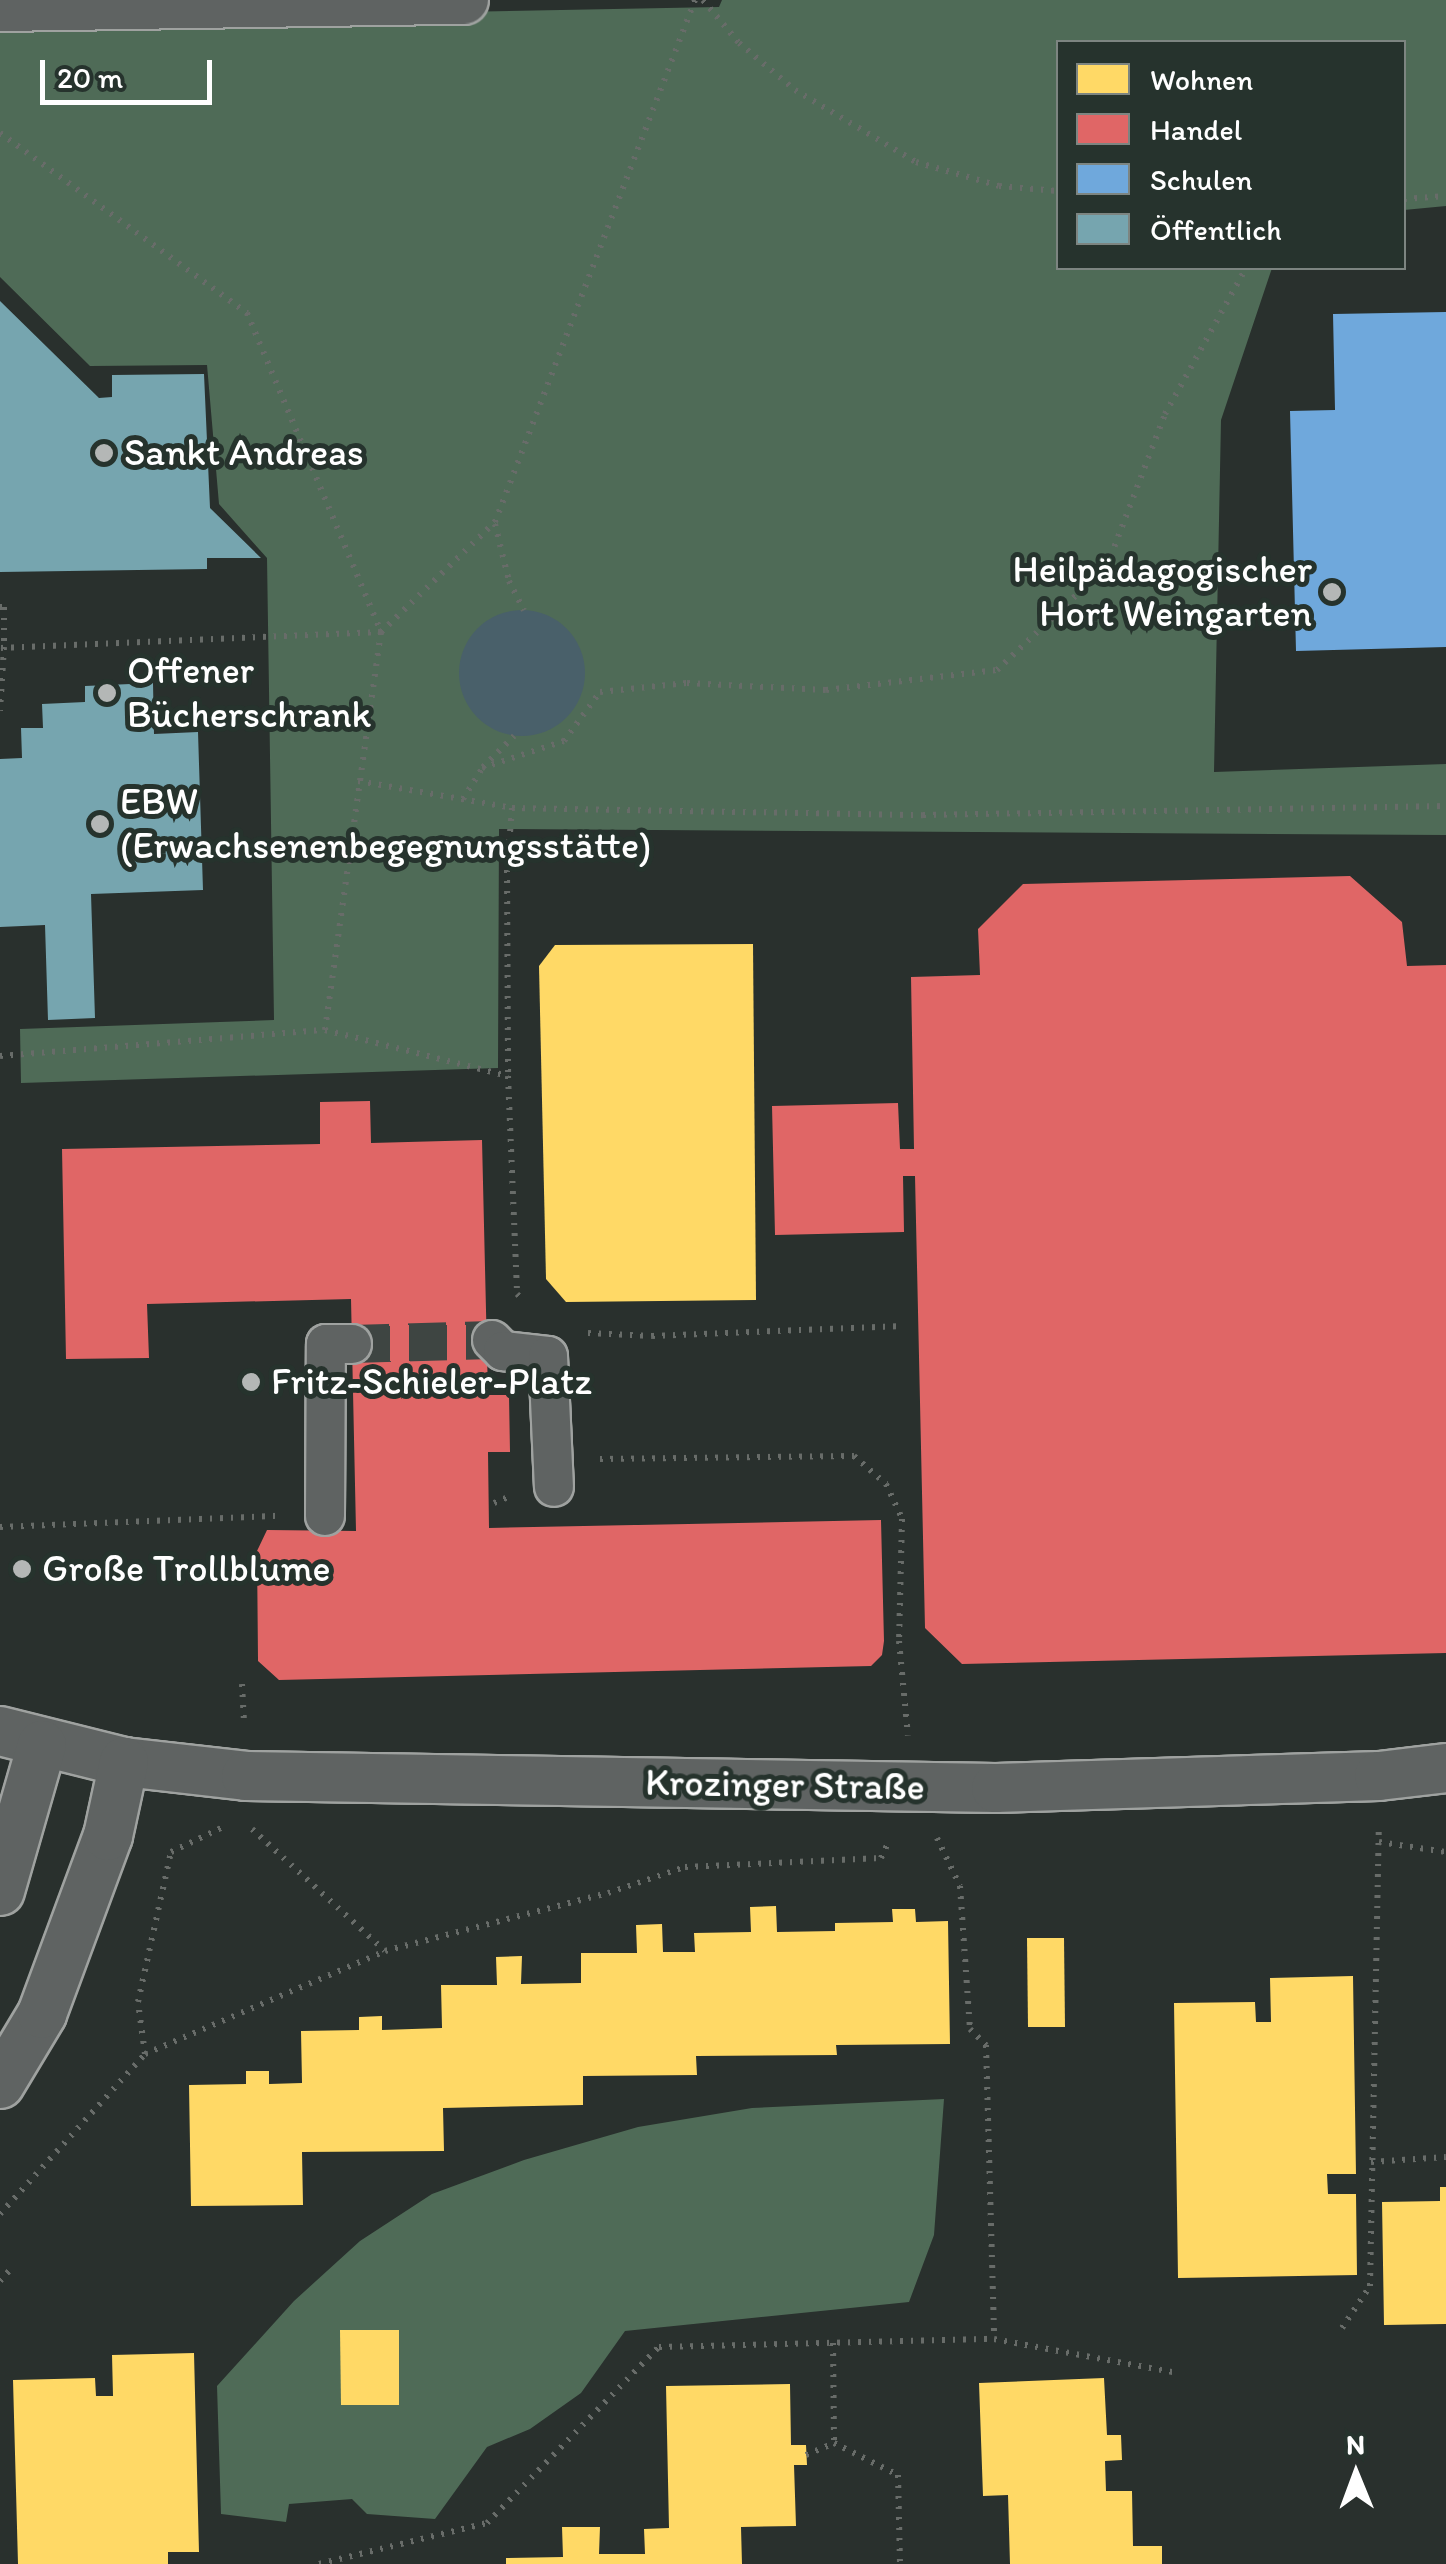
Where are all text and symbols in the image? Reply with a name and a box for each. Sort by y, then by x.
scale bar [45,40,218,102]
legend [1056,40,1406,270]
text: 20 m [57,59,123,96]
text: Wohnen [1150,61,1253,98]
text: Handel [1150,111,1242,148]
text: Schulen [1150,161,1253,198]
text: Öffentlich [1150,211,1282,248]
place label: Sankt Andreas [124,430,364,476]
marker: Sankt Andreas [93,442,115,464]
place label: Heilpädagogischer Hort Weingarten [1012,547,1312,636]
marker: Heilpädagogischer Hort Weingarten [1321,581,1343,603]
place label: Offener Bücherschrank [127,648,371,738]
marker: Offener Bücherschrank [96,682,118,704]
place label: EBW (Erwachsenenbegegnungsstätte) [120,779,652,868]
marker: EBW (Erwachsenenbegegnungsstätte) [89,813,111,835]
place label: Fritz-Schieler-Platz [271,1359,592,1405]
marker: Fritz-Schieler-Platz [240,1371,262,1393]
place label: Große Trollblume [42,1546,329,1592]
marker: Große Trollblume [11,1558,33,1580]
street label: Krozinger Straße [645,1760,925,1810]
north arrow [1306,2424,1406,2524]
text: N [1346,2427,1365,2461]

